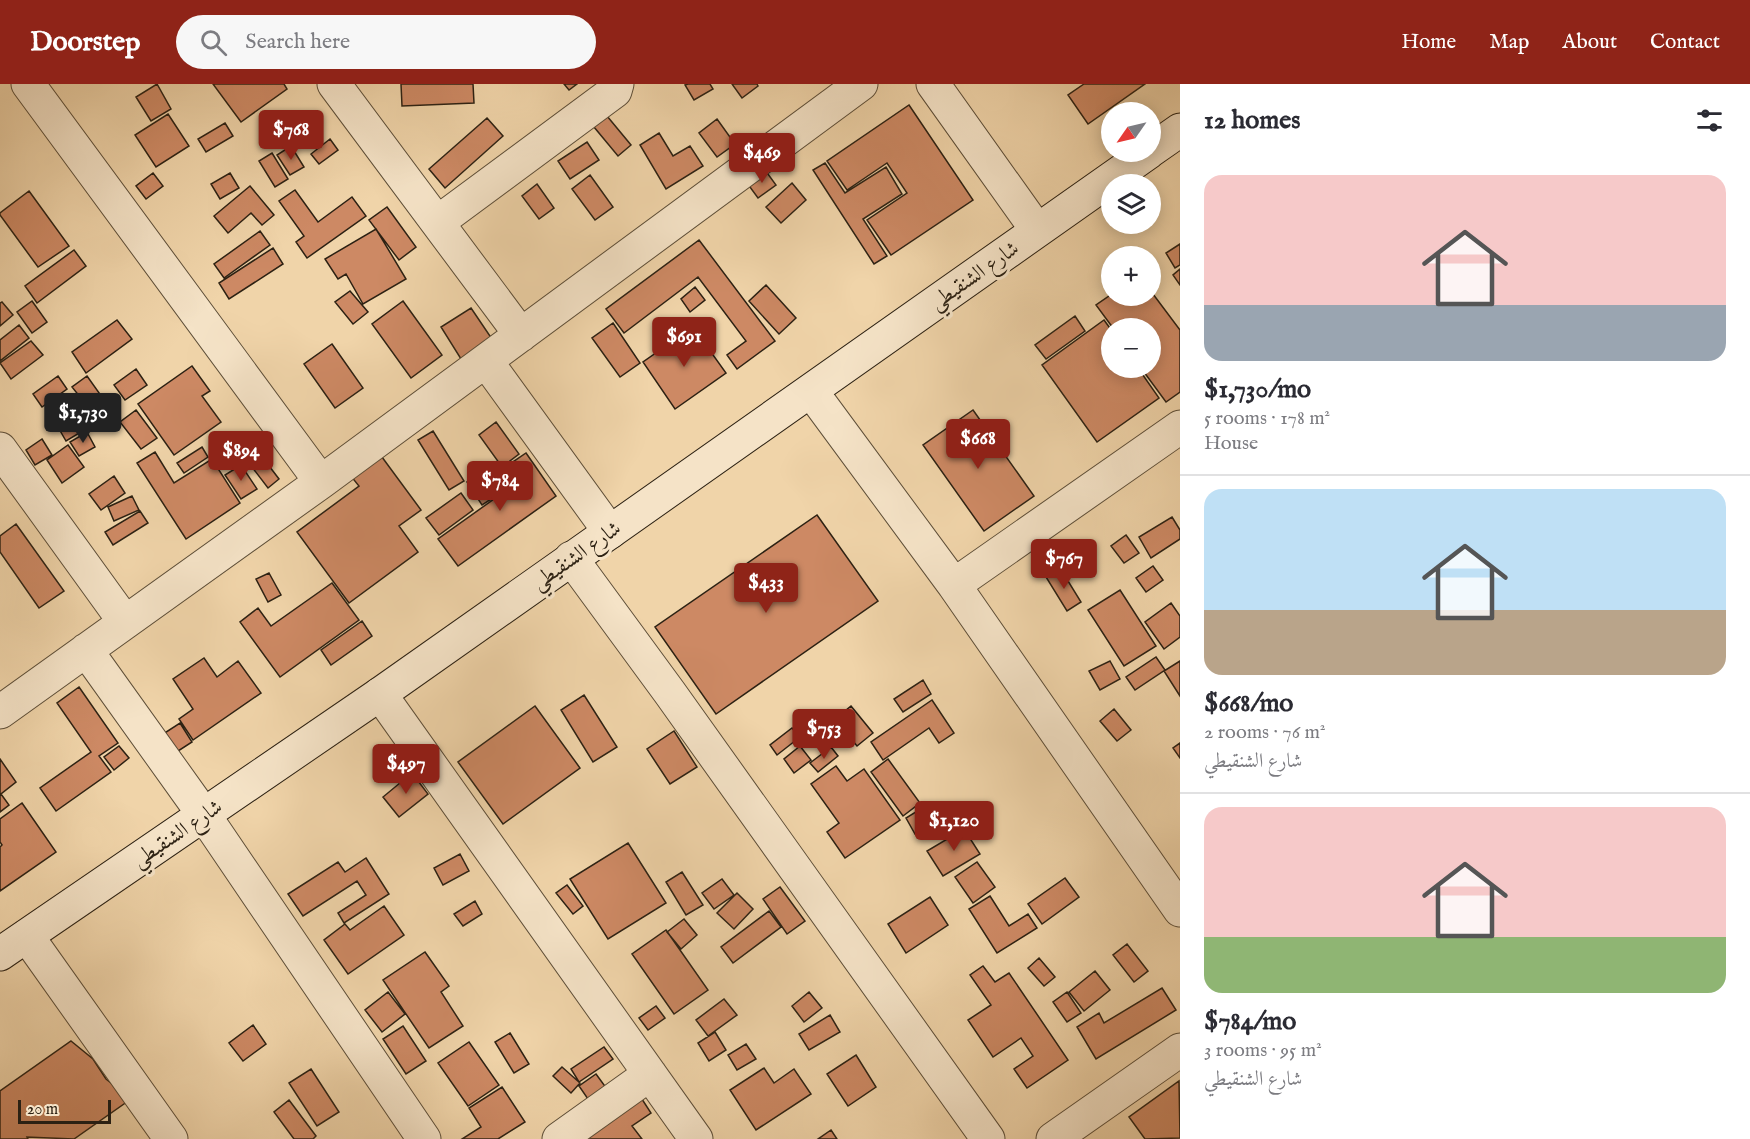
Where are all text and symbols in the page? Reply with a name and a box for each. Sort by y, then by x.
search box [176,15,596,69]
text: Doorstep [30,25,140,60]
icon: search [197,26,230,59]
text: Search here [245,28,350,56]
text: Home [1401,29,1456,56]
text: Map [1489,29,1529,56]
text: About [1562,29,1617,56]
text: Contact [1650,29,1720,56]
north arrow [1101,102,1161,162]
map controls [1101,102,1161,378]
text: 12 homes [1204,104,1300,137]
icon: filters [1693,104,1726,137]
pin: $768 [255,110,327,161]
text: $768 [273,117,309,142]
pin: $469 [726,133,798,184]
text: $469 [743,140,781,165]
button: layers [1101,174,1161,234]
icon: home [1411,214,1519,322]
street label: شارع الشنقيطي [925,236,1028,321]
button: + [1101,246,1161,306]
pin: $691 [648,317,720,368]
button: − [1101,318,1161,378]
text: $691 [666,324,702,349]
text: $1,730/mo [1204,373,1311,406]
pin: $1,730 [34,393,132,444]
text: $1,730 [58,400,108,425]
text: 5 rooms · 178 m² [1204,406,1330,431]
pin: $668 [942,419,1014,470]
text: $668 [960,426,996,451]
pin: $894 [205,431,277,482]
text: House [1204,431,1258,456]
text: $894 [222,438,260,463]
pin: $784 [464,461,536,512]
text: $784 [481,468,519,493]
street label: شارع الشنقيطي [527,516,630,601]
icon: home [1411,528,1519,636]
pin: $767 [1028,539,1100,590]
text: $767 [1045,546,1083,571]
pin: $433 [730,563,802,614]
text: $433 [748,570,784,595]
text: $668/mo [1204,687,1293,720]
pin: $753 [788,709,860,760]
text: $753 [806,716,842,741]
text: 2 rooms · 76 m² [1204,720,1325,745]
pin: $497 [370,744,442,795]
text: شارع الشنقيطي [1204,749,1302,774]
text: $497 [387,751,425,776]
street label: شارع الشنقيطي [127,794,231,878]
pin: $1,120 [905,801,1003,852]
text: $1,120 [929,808,979,833]
icon: home [1411,846,1519,954]
text: $784/mo [1204,1005,1296,1038]
text: 3 rooms · 95 m² [1204,1038,1322,1063]
text: شارع الشنقيطي [1204,1067,1302,1092]
scale bar [18,1097,111,1124]
text: 20 m [27,1100,58,1120]

